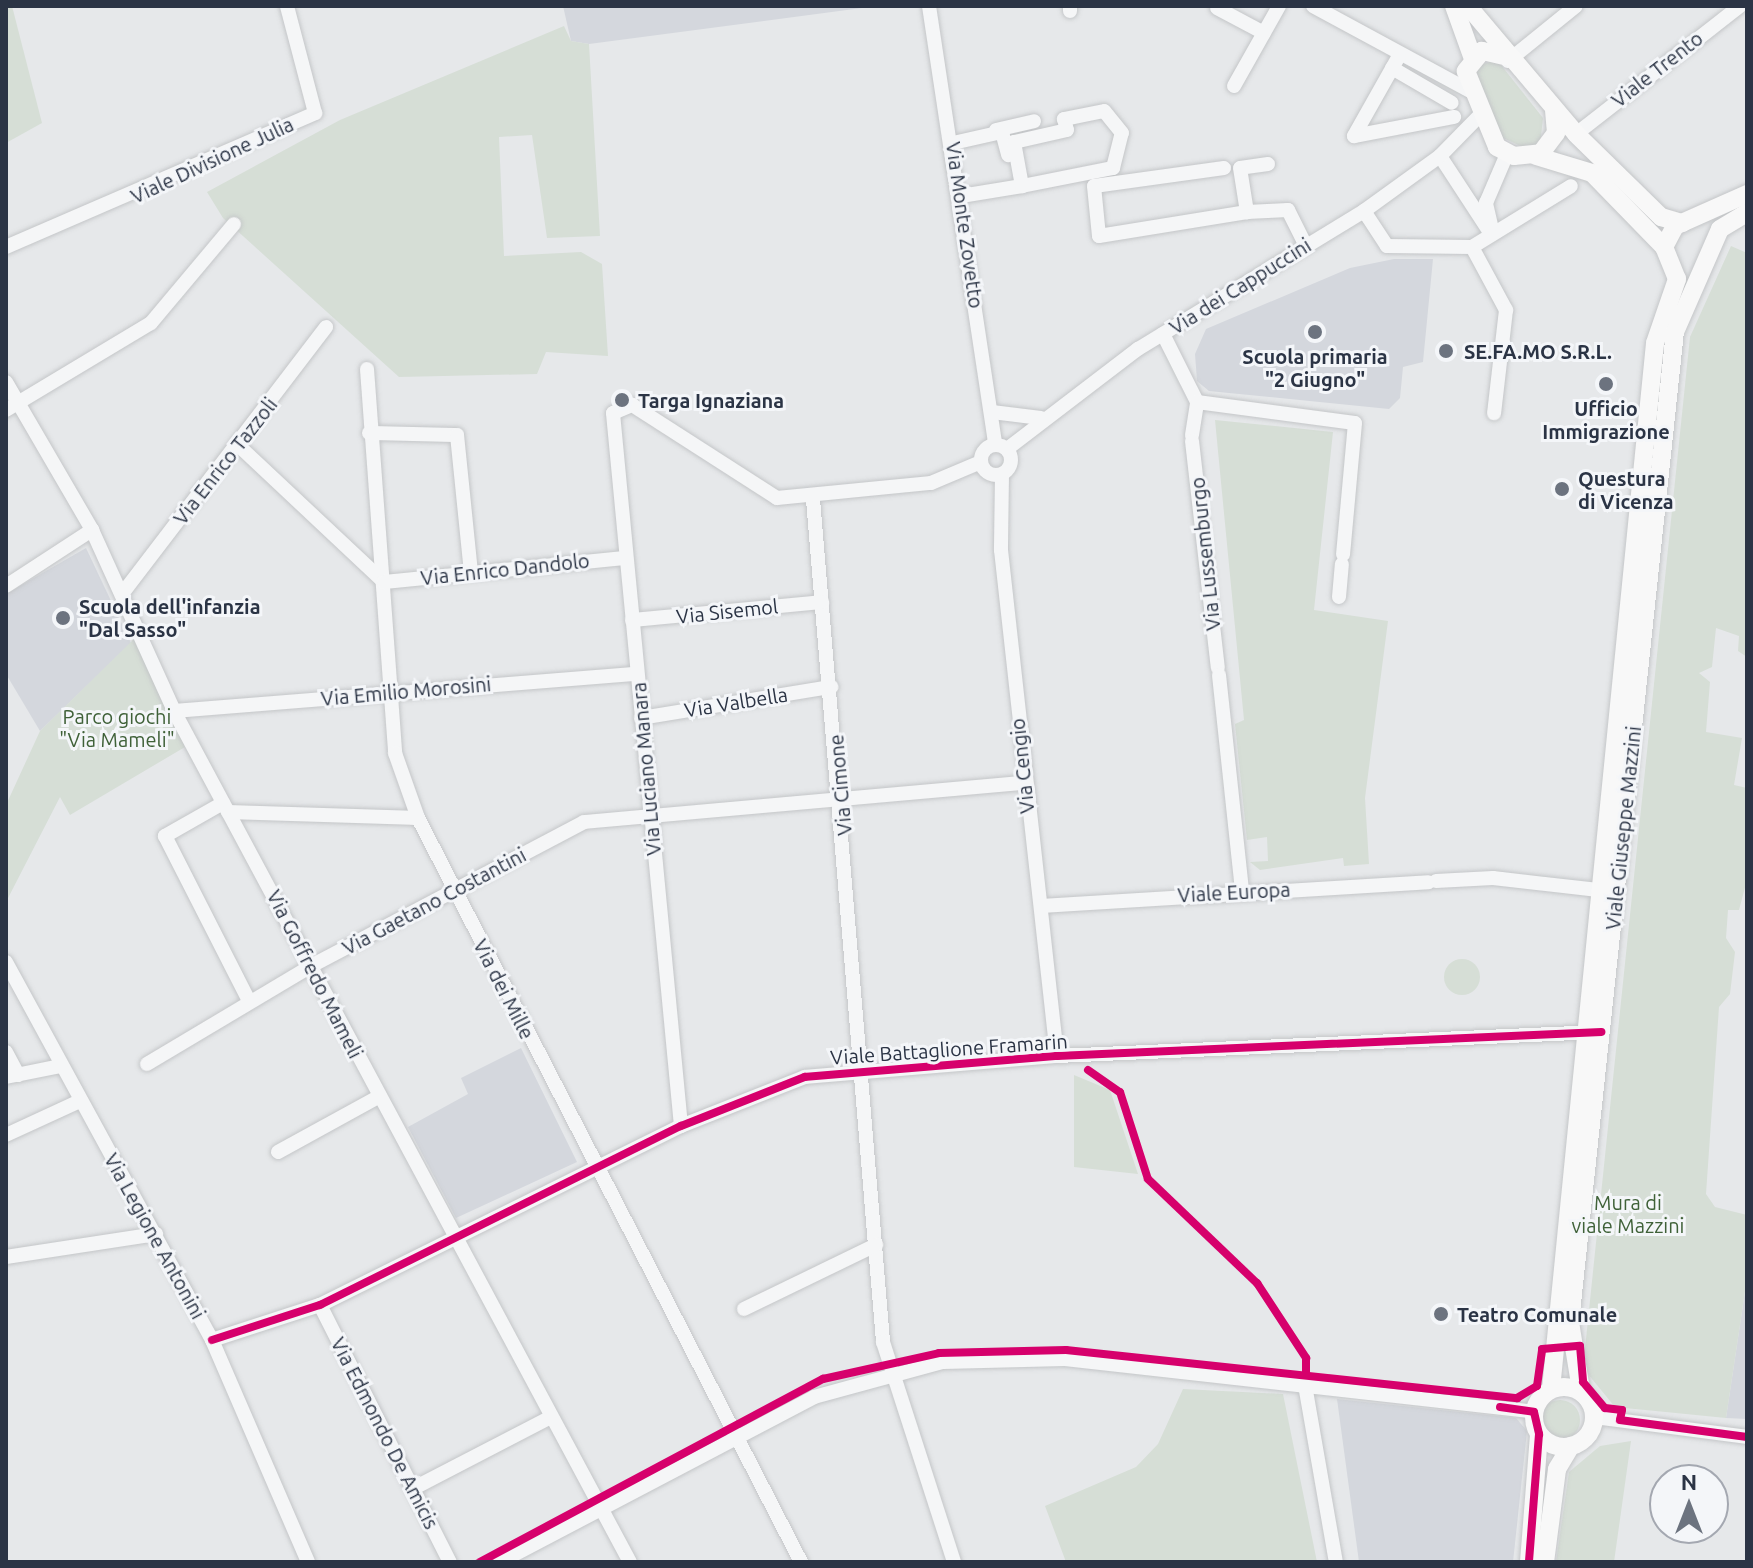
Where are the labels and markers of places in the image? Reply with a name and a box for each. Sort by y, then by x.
marker: Scuola primaria "2 Giugno" [1306,323,1324,341]
place label: SE.FA.MO S.R.L. [1464,339,1612,363]
marker: SE.FA.MO S.R.L. [1435,340,1457,362]
place label: Scuola primaria "2 Giugno" [1242,344,1388,391]
marker: Ufficio Immigrazione [1597,375,1615,393]
place label: Targa Ignaziana [638,388,784,412]
marker: Targa Ignaziana [613,391,631,409]
place label: Ufficio Immigrazione [1542,396,1670,443]
place label: Questura di Vicenza [1578,466,1674,513]
marker: Questura di Vicenza [1553,480,1571,498]
place label: Scuola dell'infanzia "Dal Sasso" [79,594,261,641]
marker: Scuola dell'infanzia "Dal Sasso" [54,609,72,627]
place label: Teatro Comunale [1457,1302,1617,1326]
marker: Teatro Comunale [1432,1305,1450,1323]

